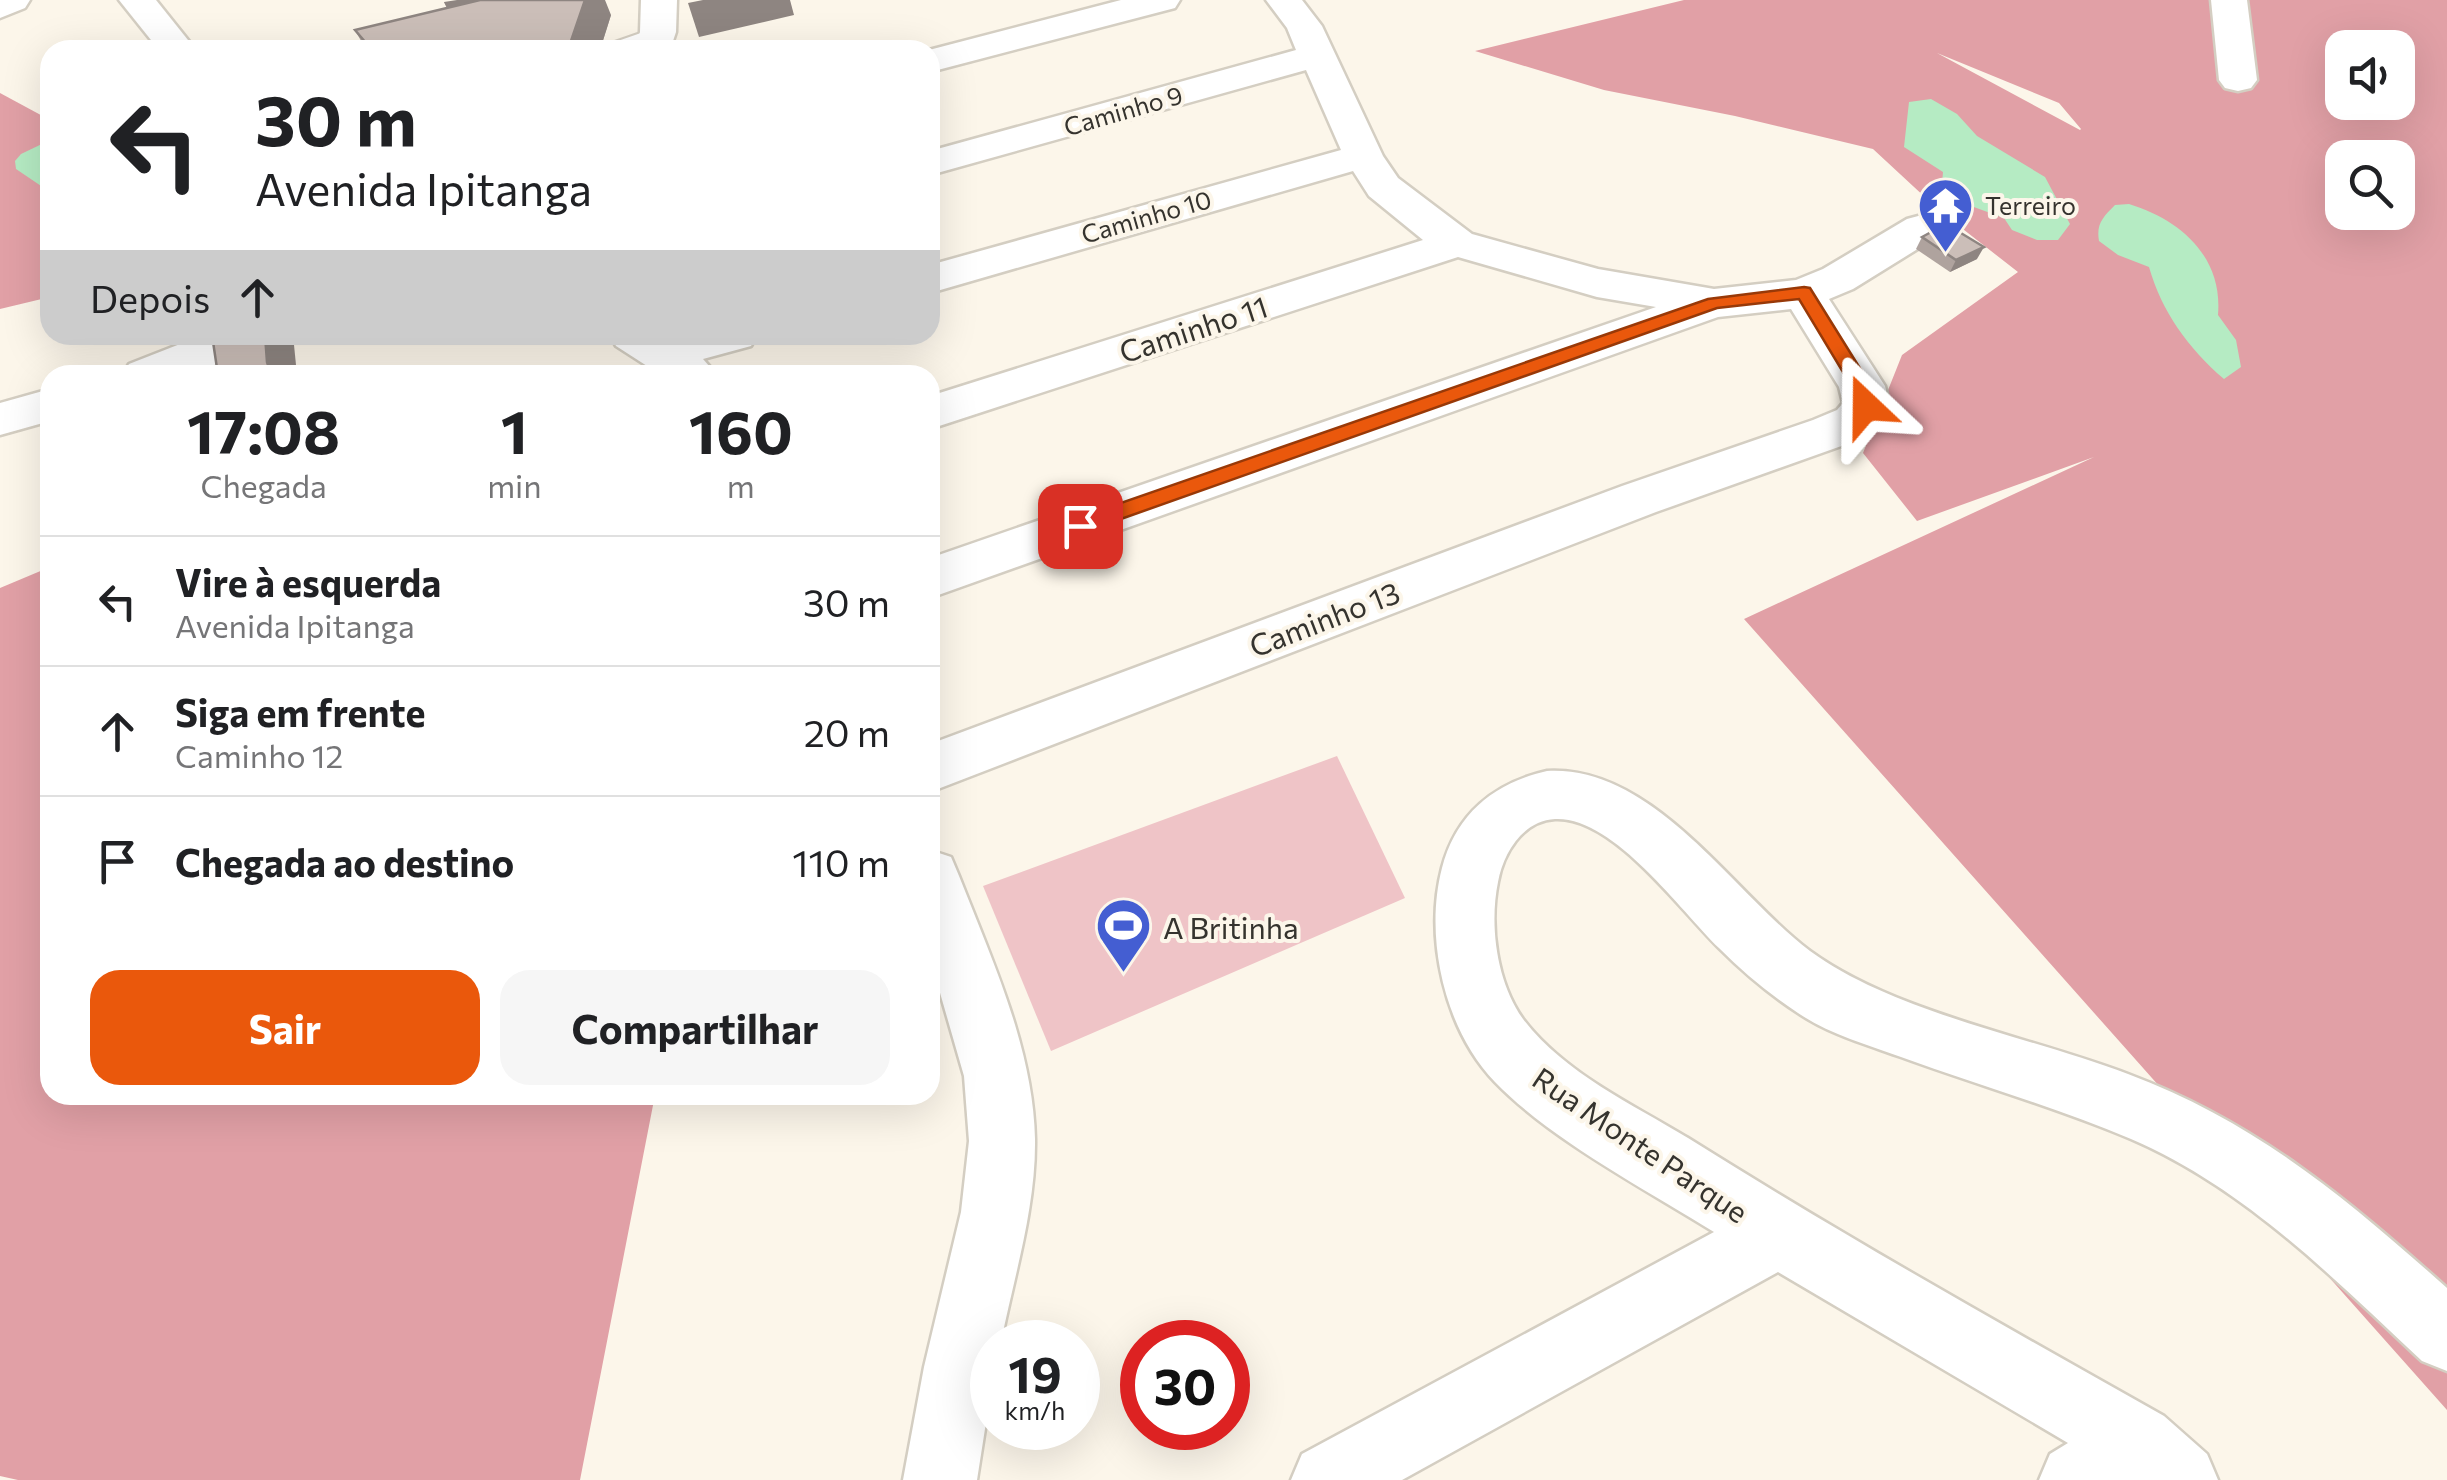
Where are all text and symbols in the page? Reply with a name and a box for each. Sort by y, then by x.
map controls [2325,30,2415,230]
button: sound [2325,30,2415,120]
text: 30 m [255,75,417,160]
street label: Caminho 9 [1060,79,1186,141]
icon: left [90,80,220,210]
button: search [2325,140,2415,230]
text: Avenida Ipitanga [255,160,592,215]
temple icon: Terreiro [1916,175,1976,254]
street label: Caminho 10 [1078,183,1214,249]
place label: Terreiro [1985,190,2076,220]
icon: ahead [230,270,285,325]
text: Depois [90,274,210,321]
street label: Caminho 11 [1114,287,1272,369]
position arrow [1814,354,1918,458]
text: 17:08 [187,393,340,466]
text: 1 [501,393,528,466]
text: 160 [689,393,793,466]
text: Chegada [201,465,327,505]
text: min [487,465,542,505]
text: m [727,465,755,505]
pin [1038,484,1123,569]
icon: arrive [1053,499,1108,554]
text: Vire à esquerda [175,558,441,605]
street label: Caminho 13 [1244,572,1404,664]
icon: left [90,574,145,629]
text: 30 m [803,578,890,625]
text: Avenida Ipitanga [175,605,415,645]
text: Siga em frente [175,688,425,735]
icon: ahead [90,704,145,759]
text: 20 m [804,708,890,755]
text: Caminho 12 [175,735,343,775]
icon: arrive [90,834,145,889]
text: Chegada ao destino [175,838,514,885]
text: 110 m [792,838,890,885]
sports icon: A Britinha [1094,896,1154,975]
place label: A Britinha [1163,908,1299,945]
button: Sair [90,970,480,1085]
button: Compartilhar [500,970,890,1085]
street label: Rua Monte Parque [1526,1058,1756,1230]
speed limit sign: 30 [1120,1320,1250,1450]
text: 19 [1008,1342,1062,1403]
text: km/h [1005,1395,1065,1425]

